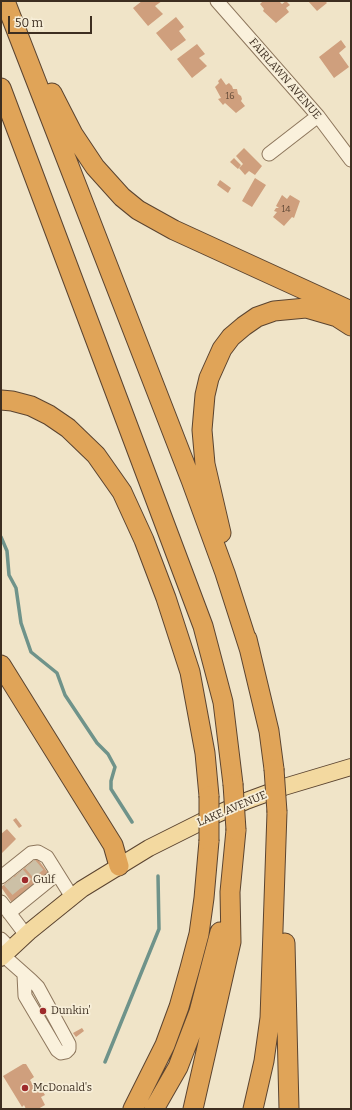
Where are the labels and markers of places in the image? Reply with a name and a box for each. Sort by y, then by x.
place label: Gulf [33,873,55,887]
marker: Gulf [20,875,30,885]
place label: Dunkin' [51,1004,91,1018]
marker: Dunkin' [38,1006,48,1016]
place label: McDonald's [33,1081,92,1095]
marker: McDonald's [20,1083,30,1093]

